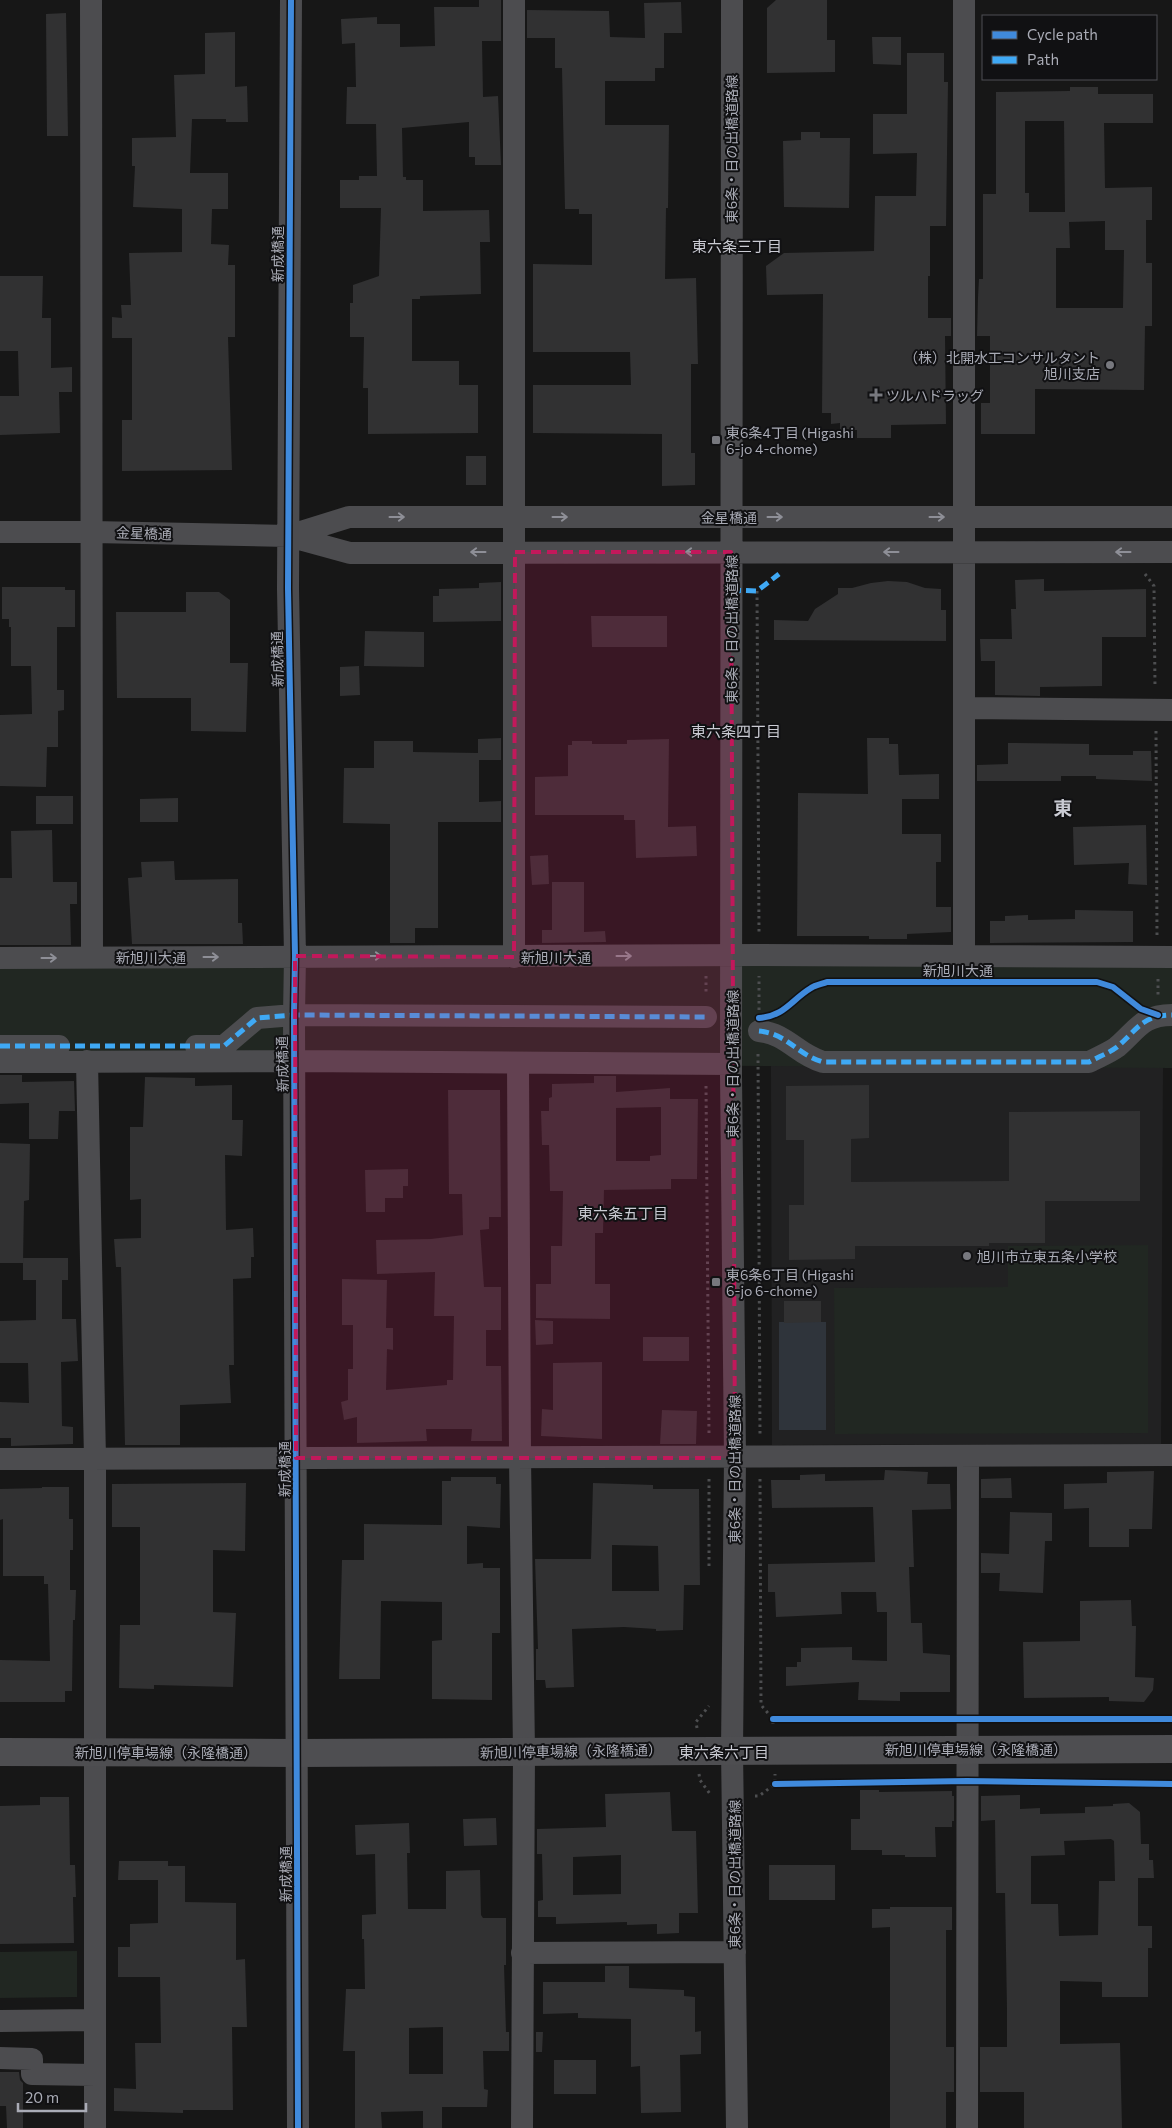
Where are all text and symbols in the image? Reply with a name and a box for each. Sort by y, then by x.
legend [982,15,1157,80]
text: Cycle path [1027,25,1098,43]
text: Path [1027,50,1059,68]
street label: 東6条・日の出橋道路線 [723,75,740,223]
street label: 新成橋通 [269,226,286,282]
district label: 東六条三丁目 [692,237,782,255]
place label: （株）北開水工コンサルタント 旭川支店 [904,349,1100,382]
marker: （株）北開水工コンサルタント 旭川支店 [1104,359,1116,371]
place label: ツルハドラッグ [886,387,984,404]
marker: ツルハドラッグ [870,389,882,401]
place label: 東6条4丁目 (Higashi 6-jo 4-chome) [726,424,854,457]
marker: 東6条4丁目 (Higashi 6-jo 4-chome) [710,434,722,446]
street label: 金星橋通 [701,509,757,526]
one-way arrow [389,512,405,522]
one-way arrow [552,512,568,522]
one-way arrow [766,512,783,522]
one-way arrow [929,512,945,522]
street label: 金星橋通 [116,524,172,542]
one-way arrow [686,547,702,557]
one-way arrow [883,547,900,557]
one-way arrow [1116,547,1132,557]
one-way arrow [471,548,487,557]
street label: 東6条・日の出橋道路線 [723,555,740,703]
street label: 新成橋通 [268,631,286,687]
district label: 東六条四丁目 [691,722,781,740]
district label: 東 [1053,796,1073,819]
street label: 新旭川大通 [116,949,186,966]
street label: 新旭川大通 [521,949,591,966]
one-way arrow [365,951,381,961]
one-way arrow [615,951,631,961]
one-way arrow [202,952,219,962]
one-way arrow [40,953,56,963]
street label: 新旭川大通 [923,962,993,979]
street label: 東6条・日の出橋道路線 [724,990,741,1138]
street label: 新成橋通 [273,1036,291,1092]
district label: 東六条五丁目 [578,1204,668,1222]
place label: 旭川市立東五条小学校 [977,1248,1117,1265]
marker: 旭川市立東五条小学校 [961,1250,973,1262]
place label: 東6条6丁目 (Higashi 6-jo 6-chome) [726,1266,854,1299]
marker: 東6条6丁目 (Higashi 6-jo 6-chome) [710,1276,722,1288]
street label: 東6条・日の出橋道路線 [726,1395,743,1543]
street label: 新成橋通 [276,1441,293,1497]
street label: 新旭川停車場線（永隆橋通） [480,1741,662,1761]
street label: 新旭川停車場線（永隆橋通） [885,1741,1067,1758]
district label: 東六条六丁目 [679,1743,769,1761]
street label: 新旭川停車場線（永隆橋通） [75,1744,257,1761]
street label: 東6条・日の出橋道路線 [726,1800,743,1948]
street label: 新成橋通 [277,1846,294,1902]
scale bar [18,2080,85,2112]
text: 20 m [25,2088,59,2106]

